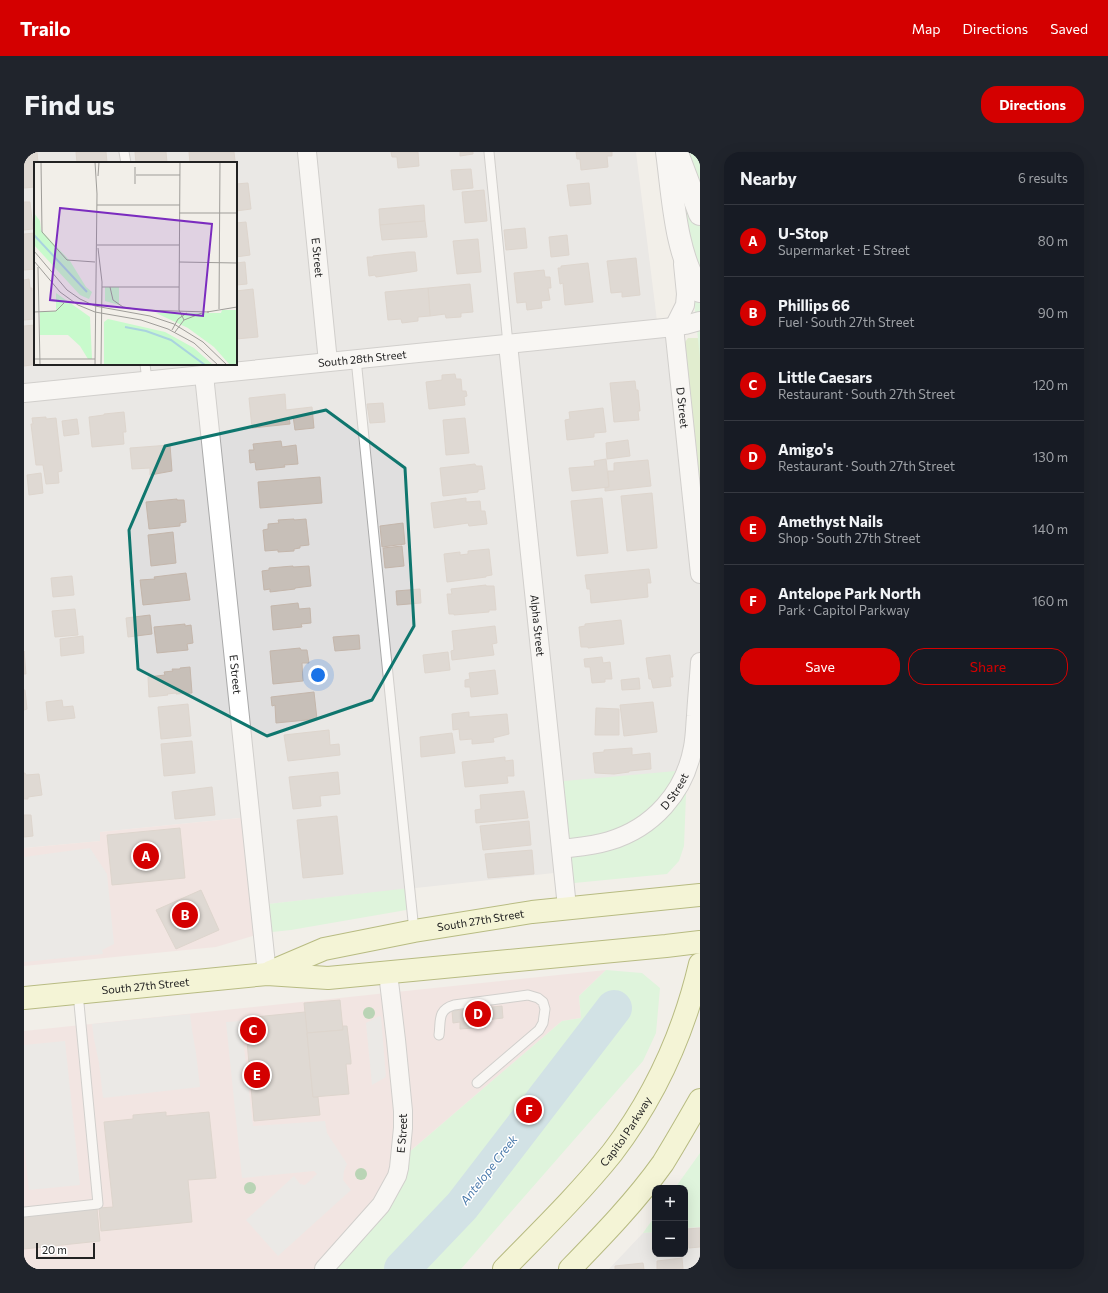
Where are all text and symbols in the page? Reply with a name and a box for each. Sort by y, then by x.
text: Trailo [20,17,71,40]
text: Map [912,20,941,37]
text: Directions [963,20,1028,37]
text: Saved [1050,20,1088,37]
button: Directions [981,86,1084,123]
text: Find us [24,87,115,121]
inset map [34,162,237,365]
text: Nearby [740,168,797,189]
text: 6 results [1018,170,1068,186]
text: U-Stop [778,224,828,242]
text: A [748,233,758,249]
text: 80 m [1038,233,1068,249]
street label: E Street [310,237,327,278]
text: Supermarket · E Street [778,242,910,258]
text: Phillips 66 [778,296,850,314]
text: B [749,305,757,321]
text: 90 m [1038,305,1068,321]
text: Fuel · South 27th Street [778,314,915,330]
street label: South 28th Street [317,347,408,369]
text: Little Caesars [778,368,872,386]
text: C [749,377,757,393]
text: 120 m [1033,377,1068,393]
street label: D Street [674,386,692,429]
text: Restaurant · South 27th Street [778,386,955,402]
text: Amigo's [778,440,833,458]
text: D [748,449,758,465]
text: 130 m [1033,449,1068,465]
text: Restaurant · South 27th Street [778,458,955,474]
text: Amethyst Nails [778,512,883,530]
text: E [749,521,757,537]
text: 140 m [1032,521,1068,537]
text: Shop · South 27th Street [778,530,921,546]
text: Antelope Park North [778,584,921,602]
text: F [749,593,757,609]
text: 160 m [1032,593,1068,609]
street label: Alpha Street [528,594,548,658]
text: Park · Capitol Parkway [778,602,910,618]
button: Save [740,648,900,685]
button: Share [908,648,1068,685]
street label: E Street [227,654,245,695]
your location [308,665,328,685]
street label: D Street [657,770,691,812]
pin: A [133,841,159,871]
pin: B [172,900,198,930]
street label: South 27th Street [436,906,526,933]
street label: South 27th Street [101,975,190,996]
pin: D [465,999,491,1029]
pin: C [240,1015,266,1045]
pin: E [244,1060,270,1090]
street label: Capitol Parkway [597,1094,654,1169]
pin: F [516,1095,542,1125]
street label: E Street [394,1113,409,1154]
water label: Antelope Creek [456,1131,520,1208]
map controls [652,1185,688,1257]
button: + [652,1185,688,1221]
button: − [652,1221,688,1257]
scale bar [36,1241,95,1260]
text: 20 m [42,1243,67,1256]

